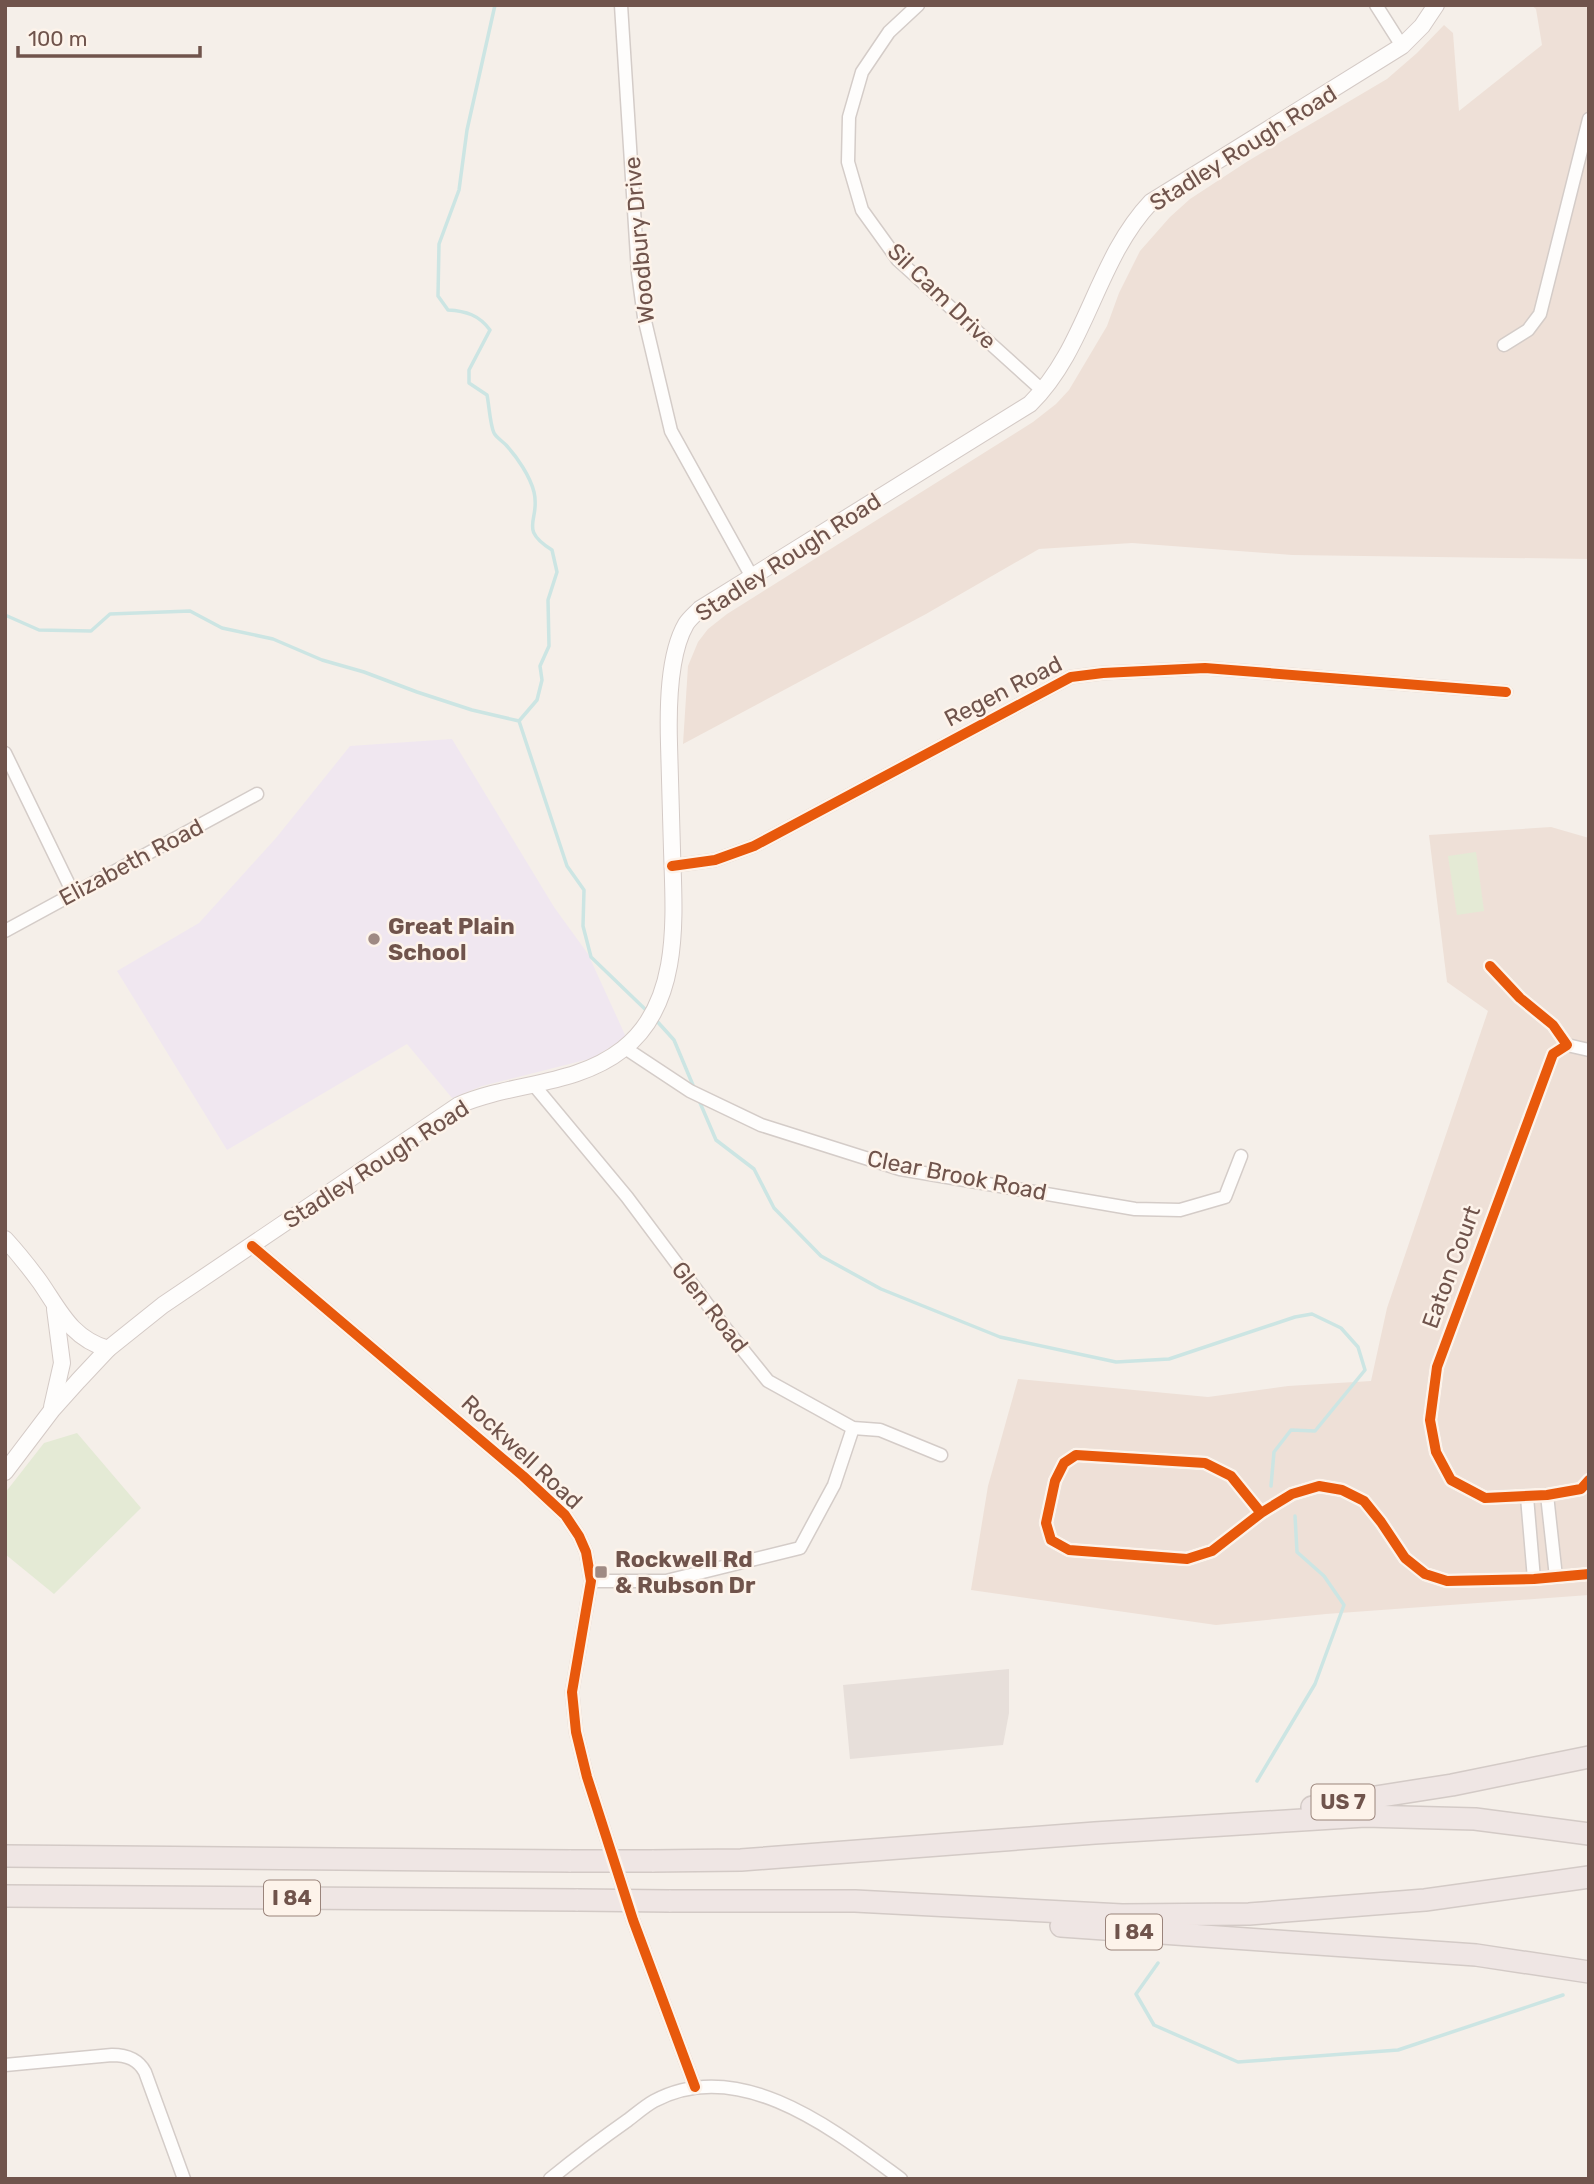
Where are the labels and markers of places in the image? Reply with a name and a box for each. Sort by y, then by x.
place label: Great Plain School [388,912,515,966]
marker: Great Plain School [366,931,382,947]
place label: Rockwell Rd & Rubson Dr [615,1545,756,1599]
marker: Rockwell Rd & Rubson Dr [593,1564,609,1580]

